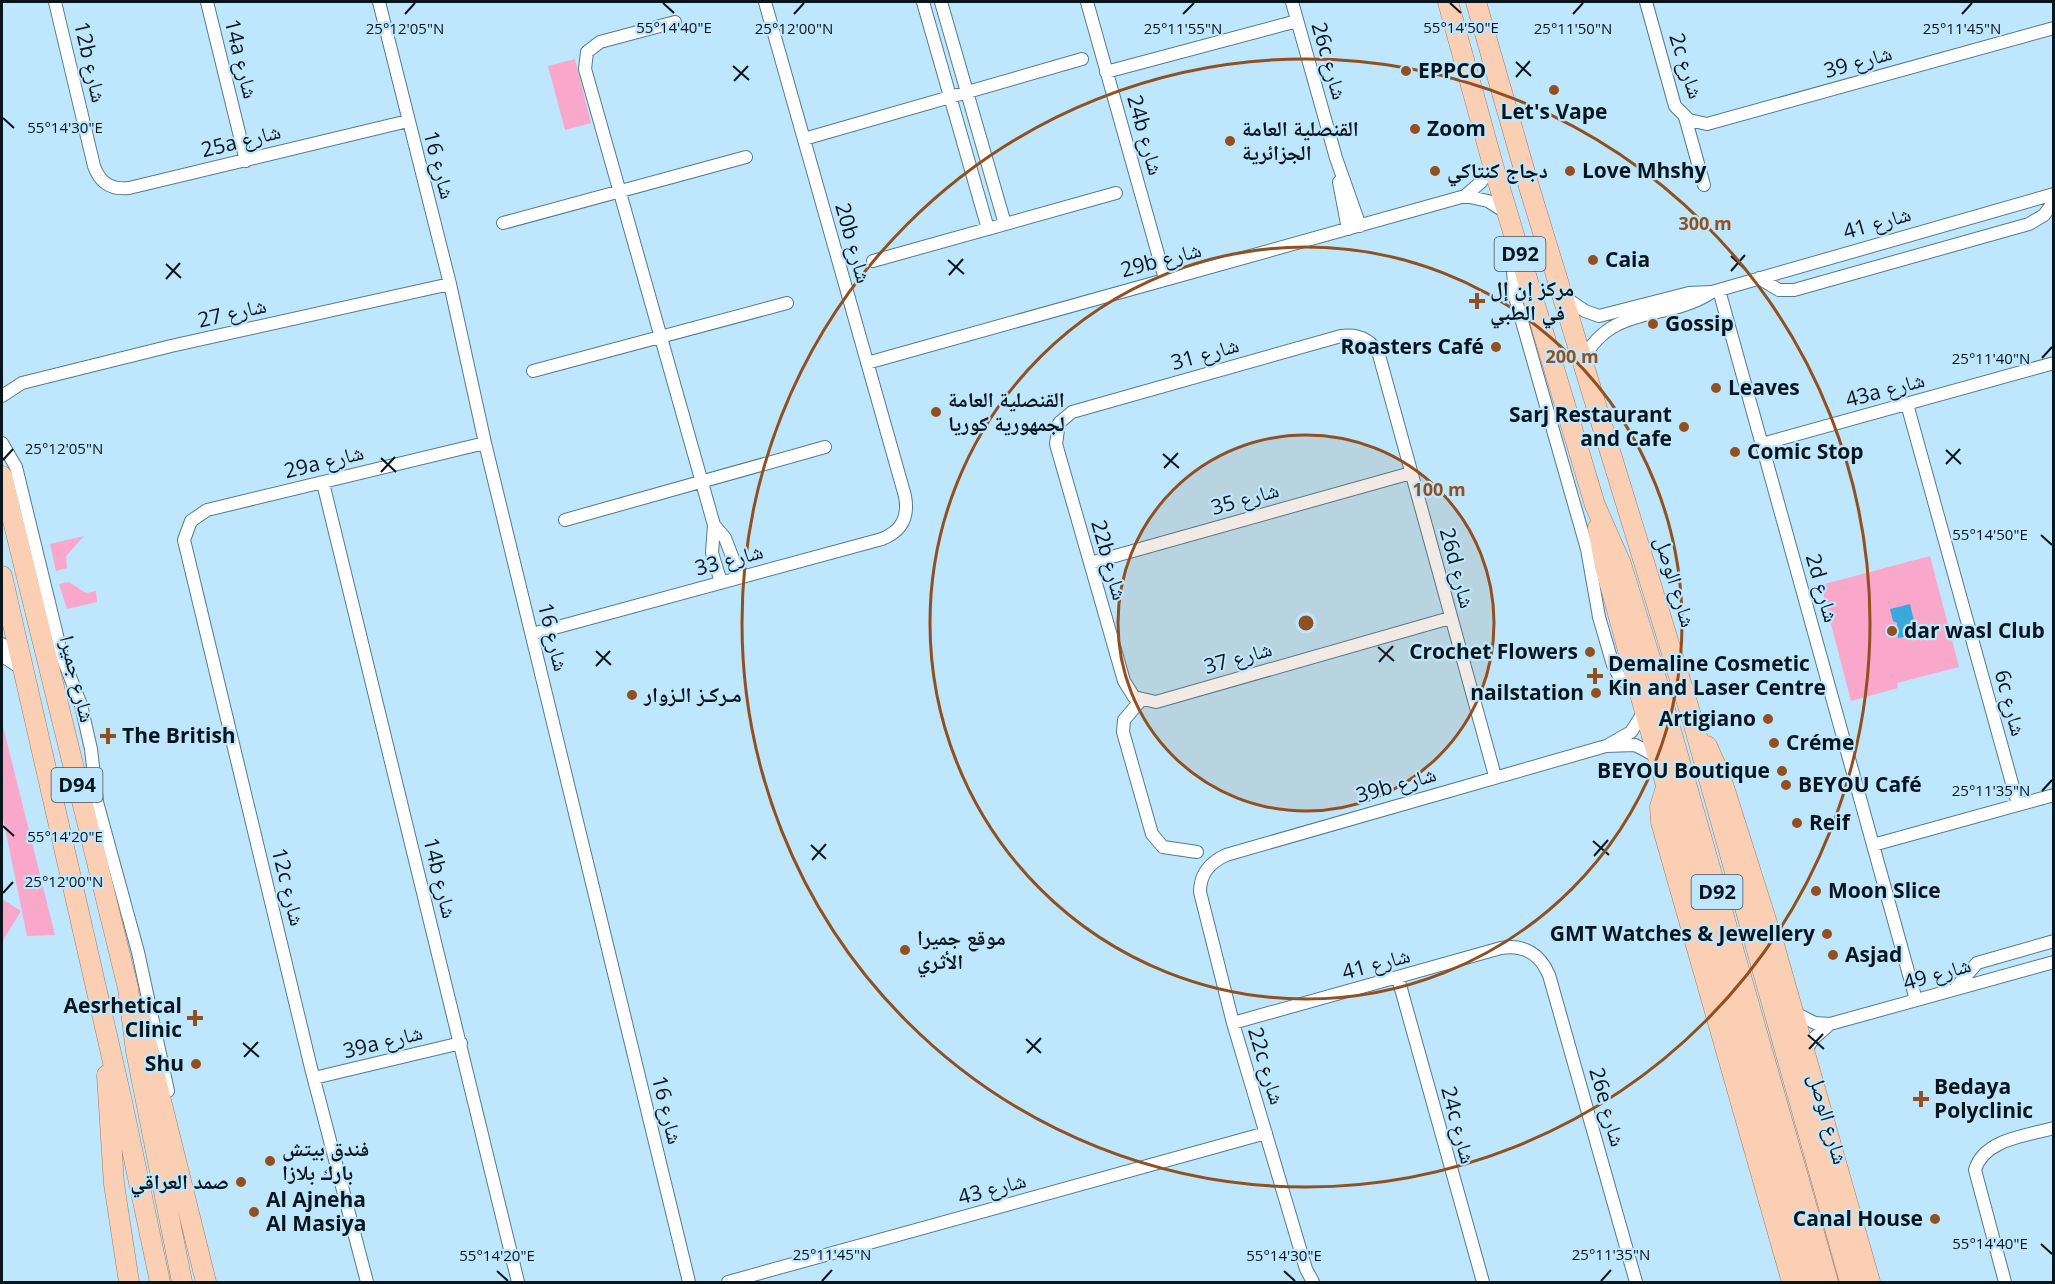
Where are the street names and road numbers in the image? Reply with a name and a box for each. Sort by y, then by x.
street label: 14a شارع [219,16,265,101]
street label: 12b شارع [68,19,114,105]
street label: 26c شارع [1306,19,1354,103]
street label: 2c شارع [1663,29,1711,102]
street label: شارع 39 [1821,38,1895,84]
street label: 24b شارع [1121,91,1171,178]
street label: 25a شارع [198,117,283,163]
street label: شارع 16 [417,128,462,202]
street label: 20b شارع [829,199,879,286]
street label: شارع 41 [1840,199,1914,245]
street label: 29b شارع [1117,235,1204,283]
road number: D92 [1494,237,1546,271]
street label: شارع 27 [195,291,269,333]
street label: شارع 31 [1168,330,1242,376]
street label: 43a شارع [1842,365,1928,413]
street label: 29a شارع [281,438,366,484]
street label: شارع 35 [1208,475,1282,521]
street label: 22b شارع [1085,516,1135,603]
street label: 26d شارع [1434,524,1482,611]
street label: شارع الوصل [1649,533,1703,631]
street label: شارع 33 [692,537,766,582]
street label: 2d شارع [1800,550,1846,625]
street label: شارع 16 [532,600,576,674]
street label: شارع جميرا [54,632,102,725]
street label: شارع 37 [1201,634,1275,680]
street label: 6c شارع [1989,667,2033,739]
street label: 39b شارع [1352,759,1439,809]
road number: D94 [52,768,103,802]
street label: 14b شارع [417,834,465,921]
street label: 12c شارع [266,845,312,929]
road number: D92 [1692,875,1742,909]
street label: شارع 41 [1339,941,1413,986]
street label: شارع 49 [1900,950,1974,996]
street label: 39a شارع [340,1018,425,1064]
street label: 22c شارع [1242,1024,1292,1108]
street label: 26e شارع [1583,1064,1633,1150]
street label: شارع الوصل [1803,1070,1855,1168]
street label: شارع 16 [646,1073,690,1147]
street label: 24c شارع [1435,1083,1483,1167]
street label: شارع 43 [955,1166,1029,1211]

